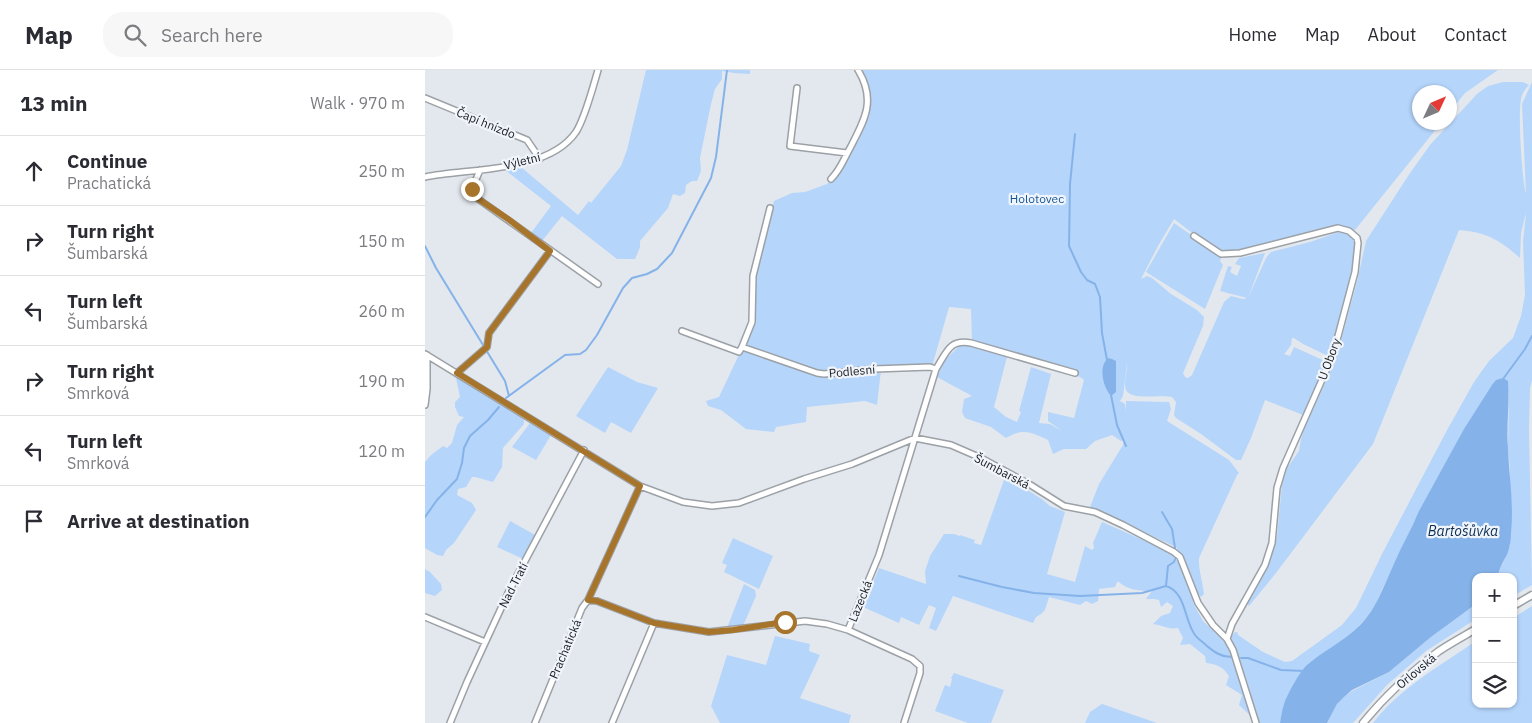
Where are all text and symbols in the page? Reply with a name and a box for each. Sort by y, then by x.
search box [103,12,453,57]
text: Map [25,19,73,51]
icon: search [121,21,149,49]
text: Search here [161,23,263,47]
text: Home [1229,23,1277,46]
text: Map [1305,23,1340,46]
text: About [1368,23,1416,46]
text: Contact [1444,23,1507,46]
north arrow [1412,85,1457,130]
text: 13 min [20,89,87,117]
text: Walk · 970 m [310,93,405,113]
street label: Čapí hnízdo [454,104,518,142]
text: Continue [67,149,147,173]
street label: Výletní [502,149,542,173]
icon: ahead [20,157,48,185]
text: 250 m [358,161,405,181]
text: Prachatická [67,173,151,193]
route end [461,178,484,201]
park label: Holotovec [1010,191,1064,206]
text: Turn right [67,219,154,243]
icon: right [20,227,48,255]
text: 150 m [358,231,405,251]
text: Šumbarská [67,243,148,263]
text: Turn left [67,289,143,313]
icon: left [20,297,48,325]
text: 260 m [358,301,405,321]
text: Šumbarská [67,313,148,333]
street label: U Obory [1314,336,1344,382]
text: Turn right [67,359,154,383]
street label: Podlesní [828,362,876,380]
icon: right [20,367,48,395]
text: 190 m [358,371,405,391]
text: Smrková [67,383,129,403]
text: Turn left [67,429,143,453]
icon: left [20,437,48,465]
text: 120 m [358,441,405,461]
street label: Šumbarská [972,450,1033,492]
text: Smrková [67,453,129,473]
icon: arrive [20,507,48,535]
text: Arrive at destination [67,509,250,533]
water label: Bartošůvka [1428,522,1498,540]
street label: Nad Tratí [495,560,531,610]
map controls [1472,573,1517,708]
button: + [1472,573,1517,618]
street label: Lazecká [845,578,875,624]
route start [774,611,797,634]
street label: Prachatická [546,616,584,681]
button: − [1472,618,1517,663]
street label: Orlovská [1393,650,1439,692]
button: layers [1472,663,1517,708]

